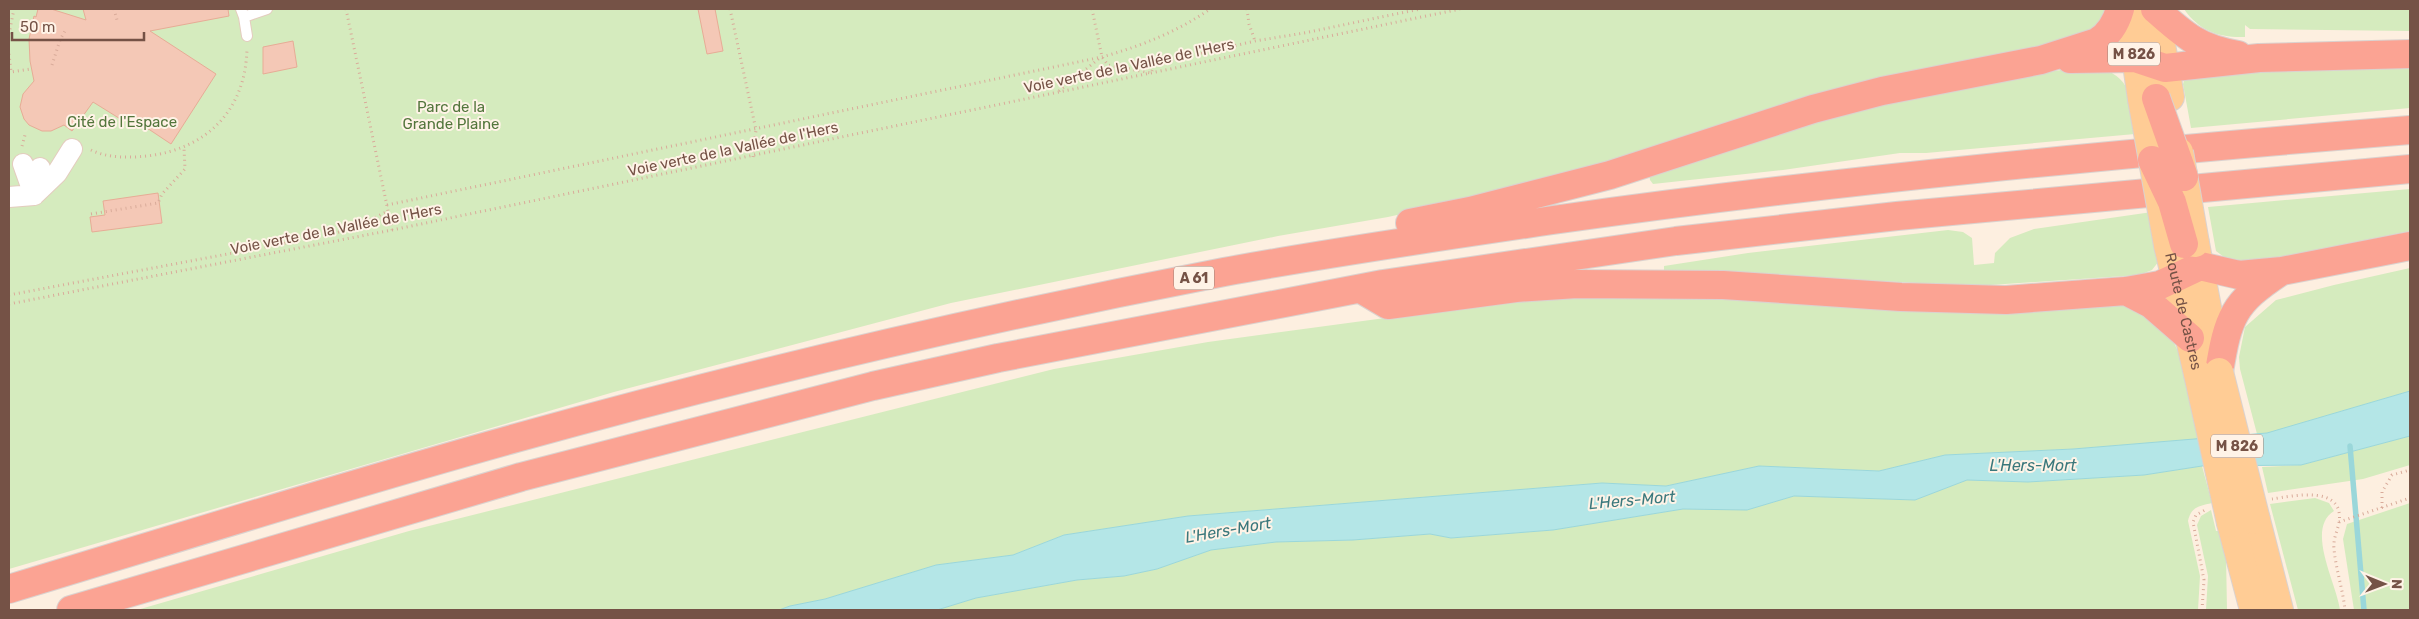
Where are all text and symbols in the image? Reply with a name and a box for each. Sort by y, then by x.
scale bar [12,10,145,42]
text: 50 m [20,18,55,36]
street label: Voie verte de la Vallée de l'Hers [1022,35,1236,97]
road number: M 826 [2108,42,2160,66]
park label: Parc de la Grande Plaine [403,98,499,133]
park label: Cité de l'Espace [67,113,177,131]
street label: Voie verte de la Vallée de l'Hers [626,118,840,180]
street label: Voie verte de la Vallée de l'Hers [229,200,443,258]
street label: Route de Castres [2161,251,2206,372]
road number: A 61 [1174,266,1214,290]
road number: M 826 [2211,434,2263,458]
water label: L'Hers-Mort [1990,456,2077,475]
water label: L'Hers-Mort [1588,487,1677,513]
water label: L'Hers-Mort [1184,513,1273,547]
north arrow [2359,559,2409,609]
text: N [2388,579,2405,589]

